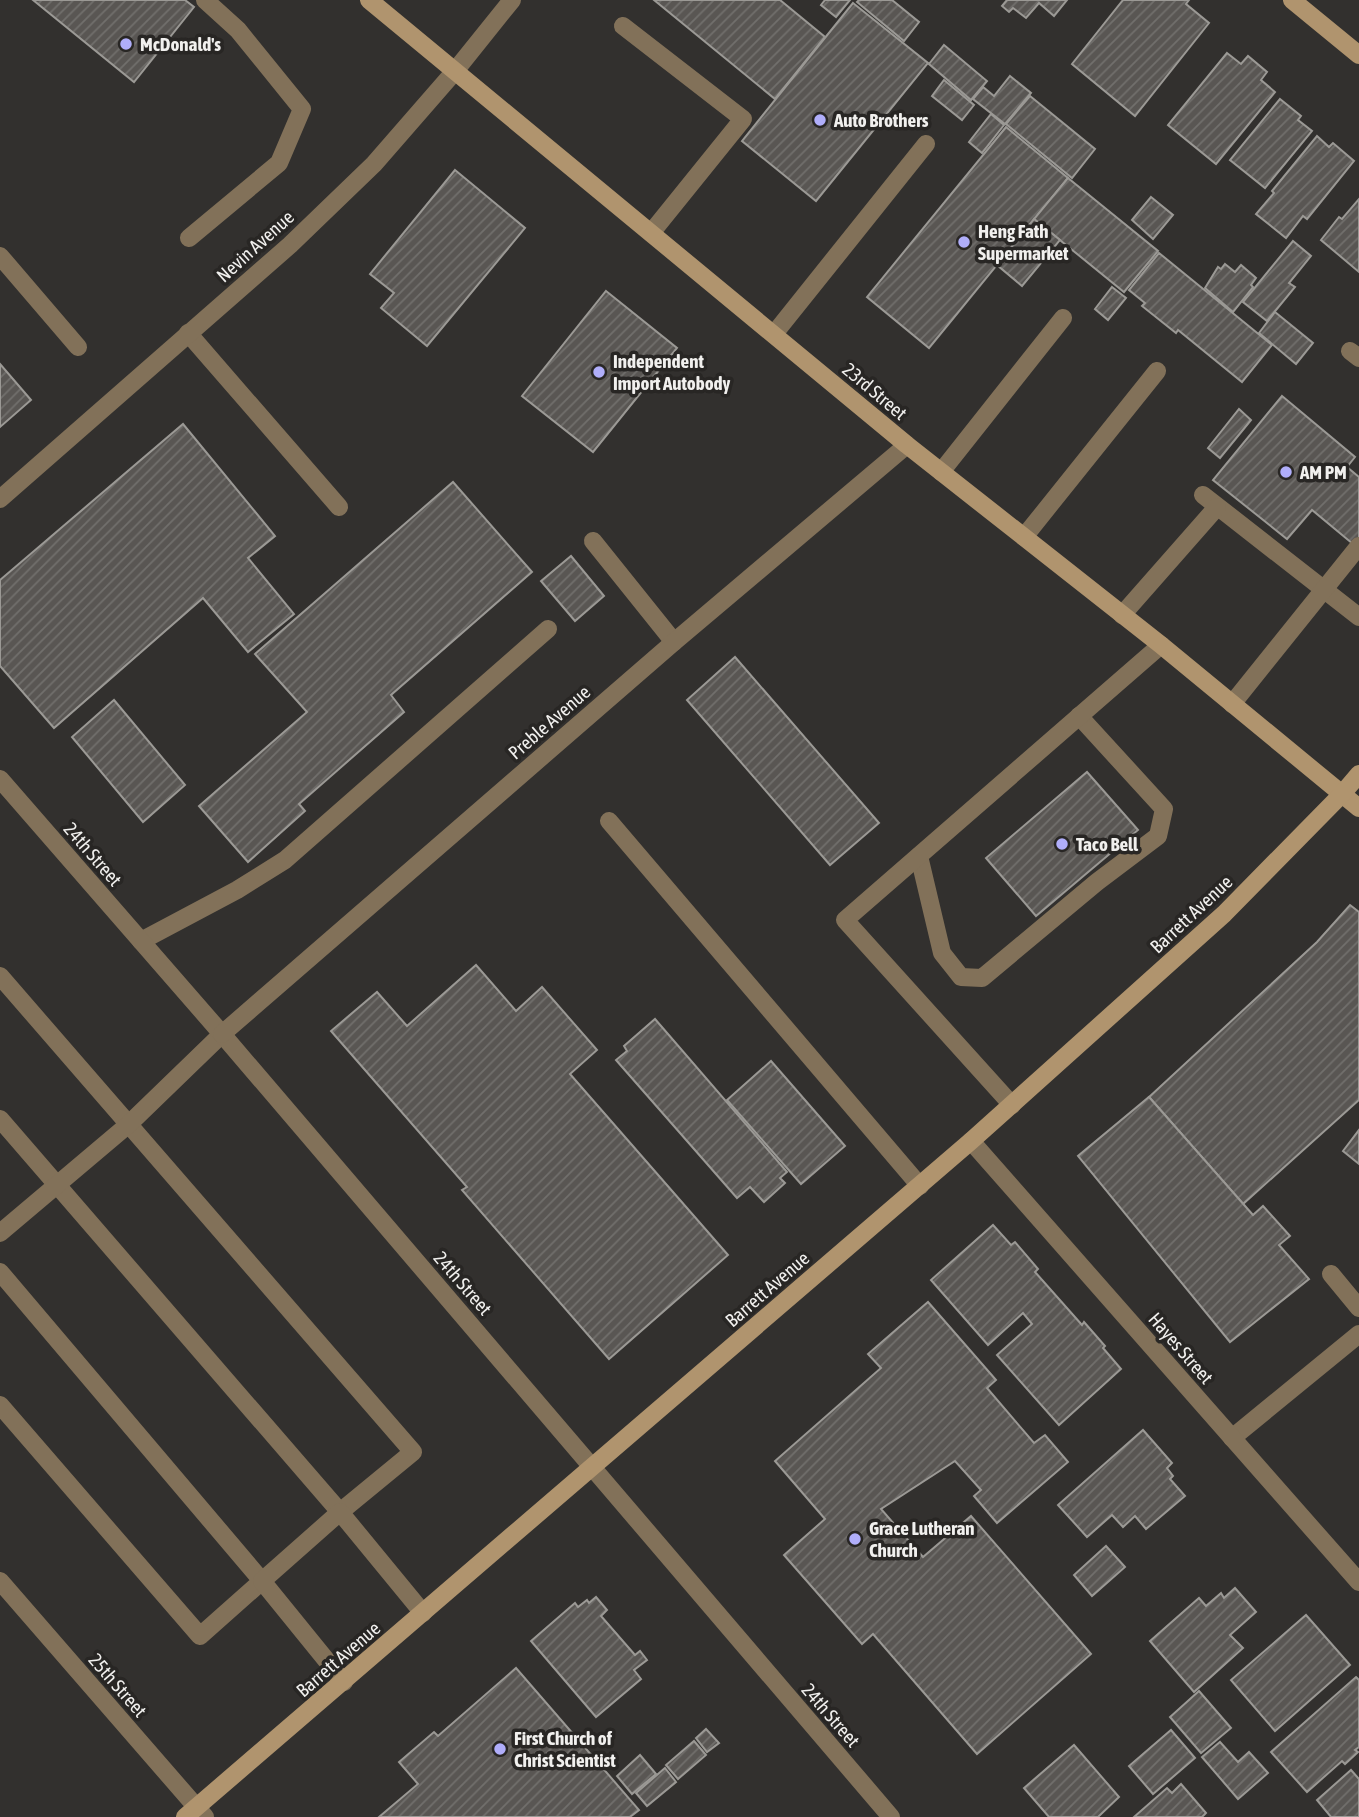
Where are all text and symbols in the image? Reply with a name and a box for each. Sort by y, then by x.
place label: McDonald's [140,33,221,55]
marker: McDonald's [118,36,134,52]
place label: Auto Brothers [833,109,929,131]
marker: Auto Brothers [812,112,828,128]
street label: Nevin Avenue [212,206,298,286]
place label: Heng Fath Supermarket [978,220,1069,264]
marker: Heng Fath Supermarket [956,234,972,250]
place label: Independent Import Autobody [613,350,731,394]
street label: 23rd Street [839,358,911,424]
marker: Independent Import Autobody [591,364,607,380]
place label: AM PM [1299,461,1347,483]
marker: AM PM [1278,464,1294,480]
street label: Preble Avenue [504,680,594,764]
street label: 24th Street [59,818,127,890]
place label: Taco Bell [1076,833,1139,855]
marker: Taco Bell [1054,836,1070,852]
street label: Barrett Avenue [1146,871,1236,957]
street label: 24th Street [429,1247,497,1319]
street label: Barrett Avenue [721,1247,813,1331]
street label: Hayes Street [1144,1308,1218,1388]
place label: Grace Lutheran Church [869,1517,975,1561]
marker: Grace Lutheran Church [847,1531,863,1547]
street label: Barrett Avenue [292,1617,384,1701]
street label: 25th Street [84,1649,152,1721]
street label: 24th Street [797,1679,865,1751]
place label: First Church of Christ Scientist [514,1727,616,1771]
marker: First Church of Christ Scientist [492,1741,508,1757]

